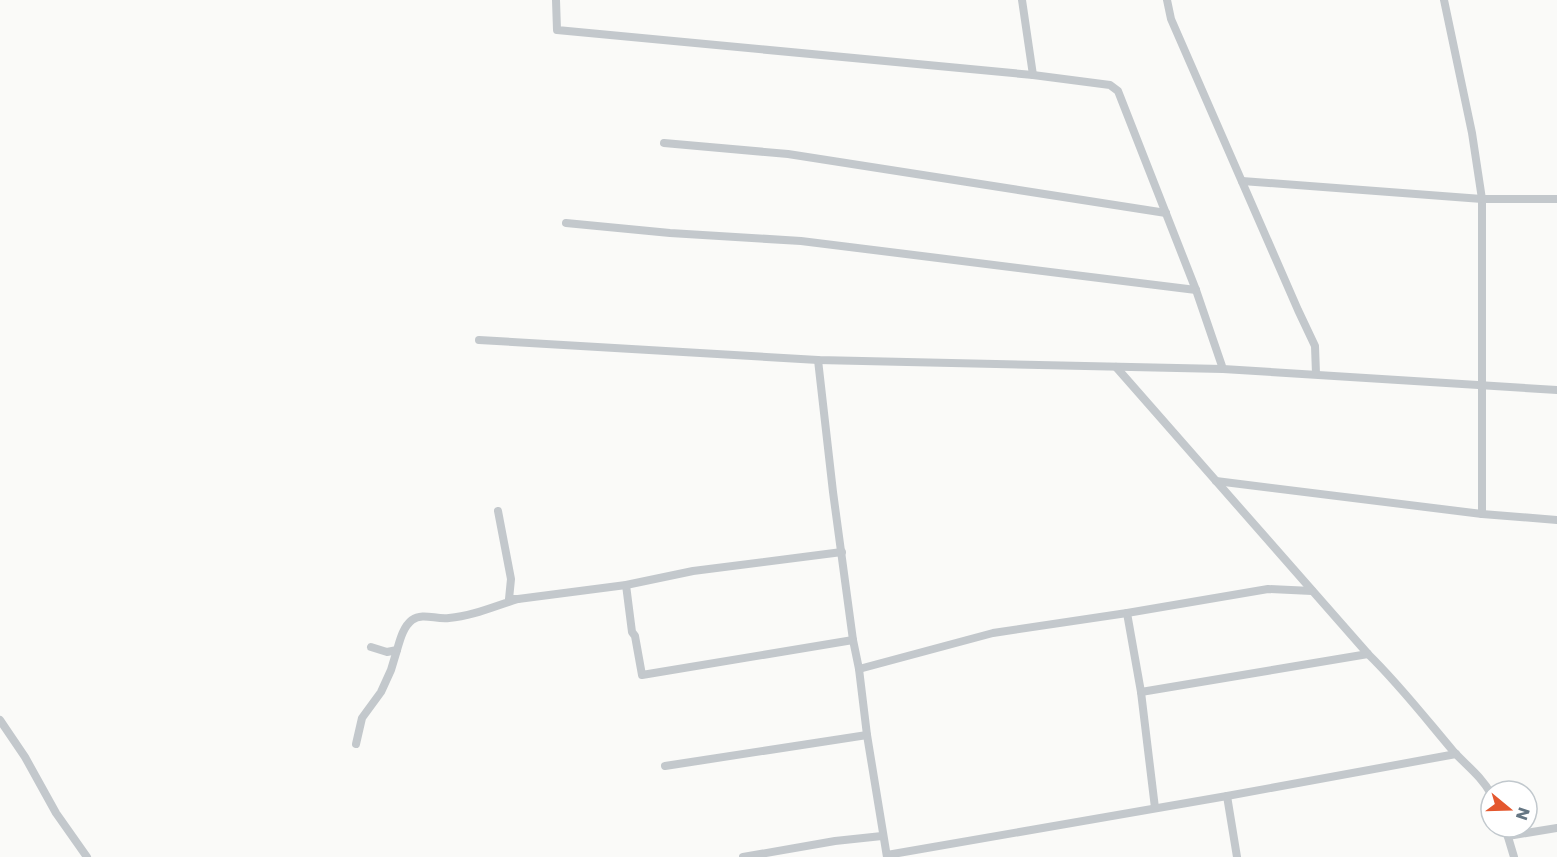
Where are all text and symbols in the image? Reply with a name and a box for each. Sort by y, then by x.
north arrow [1479,779,1539,839]
text: N [1510,804,1536,823]

